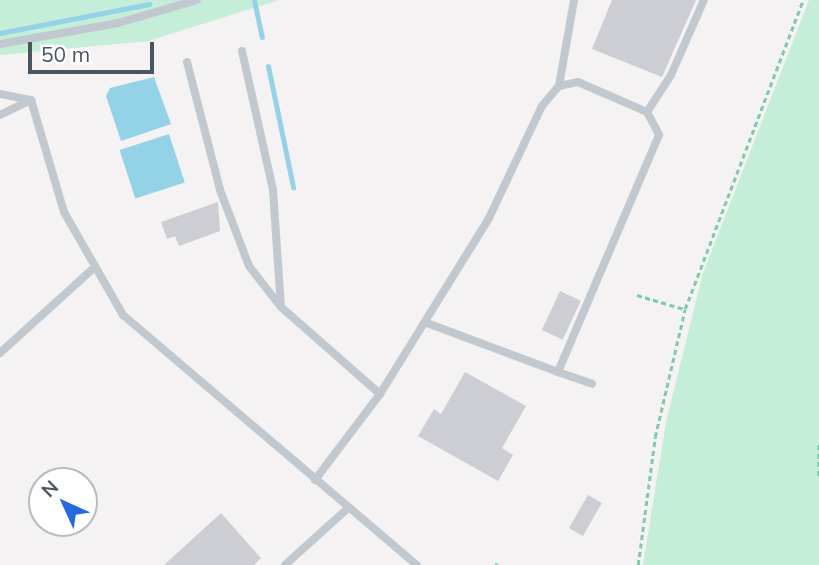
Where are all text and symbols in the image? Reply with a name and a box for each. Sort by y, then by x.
scale bar [32,28,158,72]
text: 50 m [41,41,90,67]
north arrow [28,467,98,537]
text: N [36,475,63,502]

